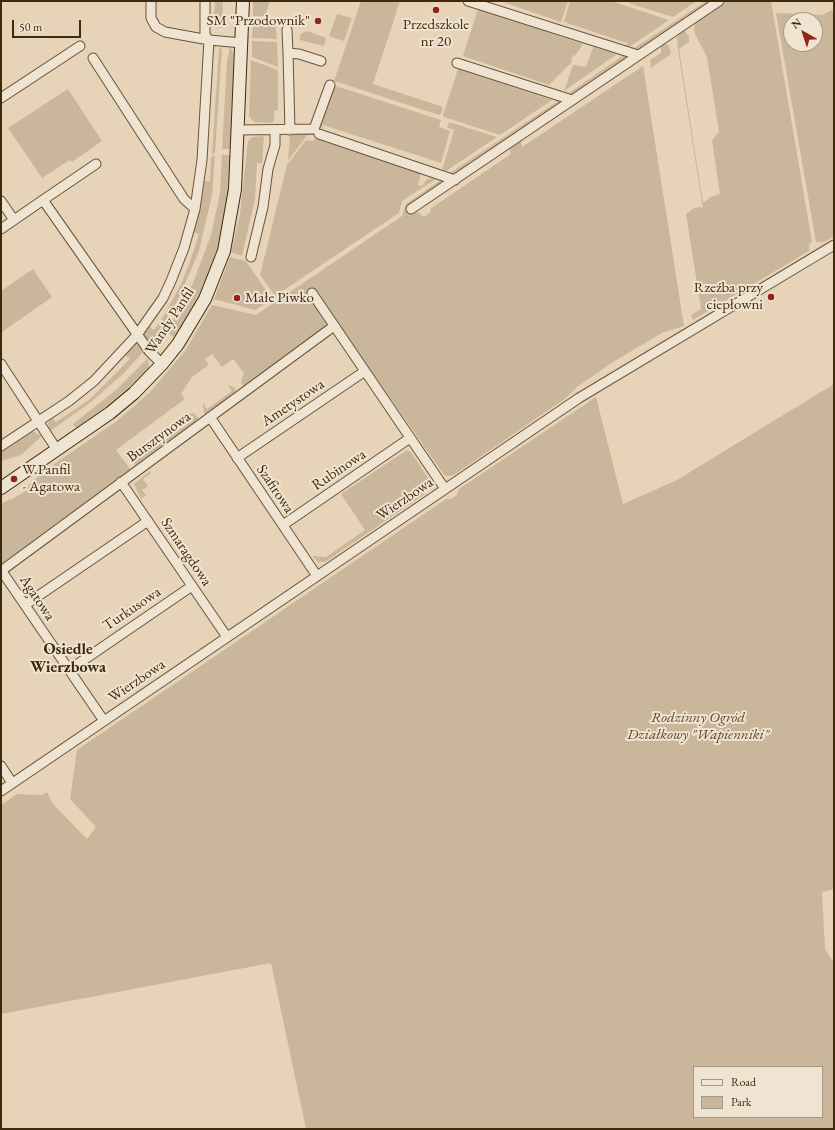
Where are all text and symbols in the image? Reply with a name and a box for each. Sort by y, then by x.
marker: Przedszkole nr 20 [431,5,441,15]
scale bar [14,12,83,38]
place label: SM "Przodownik" [207,12,310,30]
north arrow [783,12,823,52]
text: N [788,15,804,32]
marker: SM "Przodownik" [313,16,323,26]
place label: Przedszkole nr 20 [403,16,469,51]
text: 50 m [19,19,42,35]
place label: Rzeźba przy ciepłowni [694,279,763,314]
street label: Wandy Panfil [142,284,198,358]
place label: Małe Piwko [245,289,314,307]
marker: Rzeźba przy ciepłowni [766,292,776,302]
marker: Małe Piwko [232,293,242,303]
street label: Ametystowa [258,375,328,431]
street label: Bursztynowa [124,408,194,466]
street label: Rubinowa [309,445,369,495]
place label: W.Panfil - Agatowa [22,461,80,496]
street label: Szafirowa [252,461,298,517]
street label: Wierzbowa [373,473,437,525]
marker: W.Panfil - Agatowa [9,474,19,484]
street label: Szmaragdowa [157,514,215,590]
street label: Agatowa [15,572,59,624]
street label: Turkusowa [100,583,164,635]
district label: Osiedle Wierzbowa [30,640,106,678]
street label: Wierzbowa [105,655,169,707]
park label: Rodzinny Ogród Działkowy "Wapienniki" [627,709,769,744]
legend [693,1066,823,1118]
text: Road [731,1074,756,1090]
text: Park [731,1094,751,1110]

